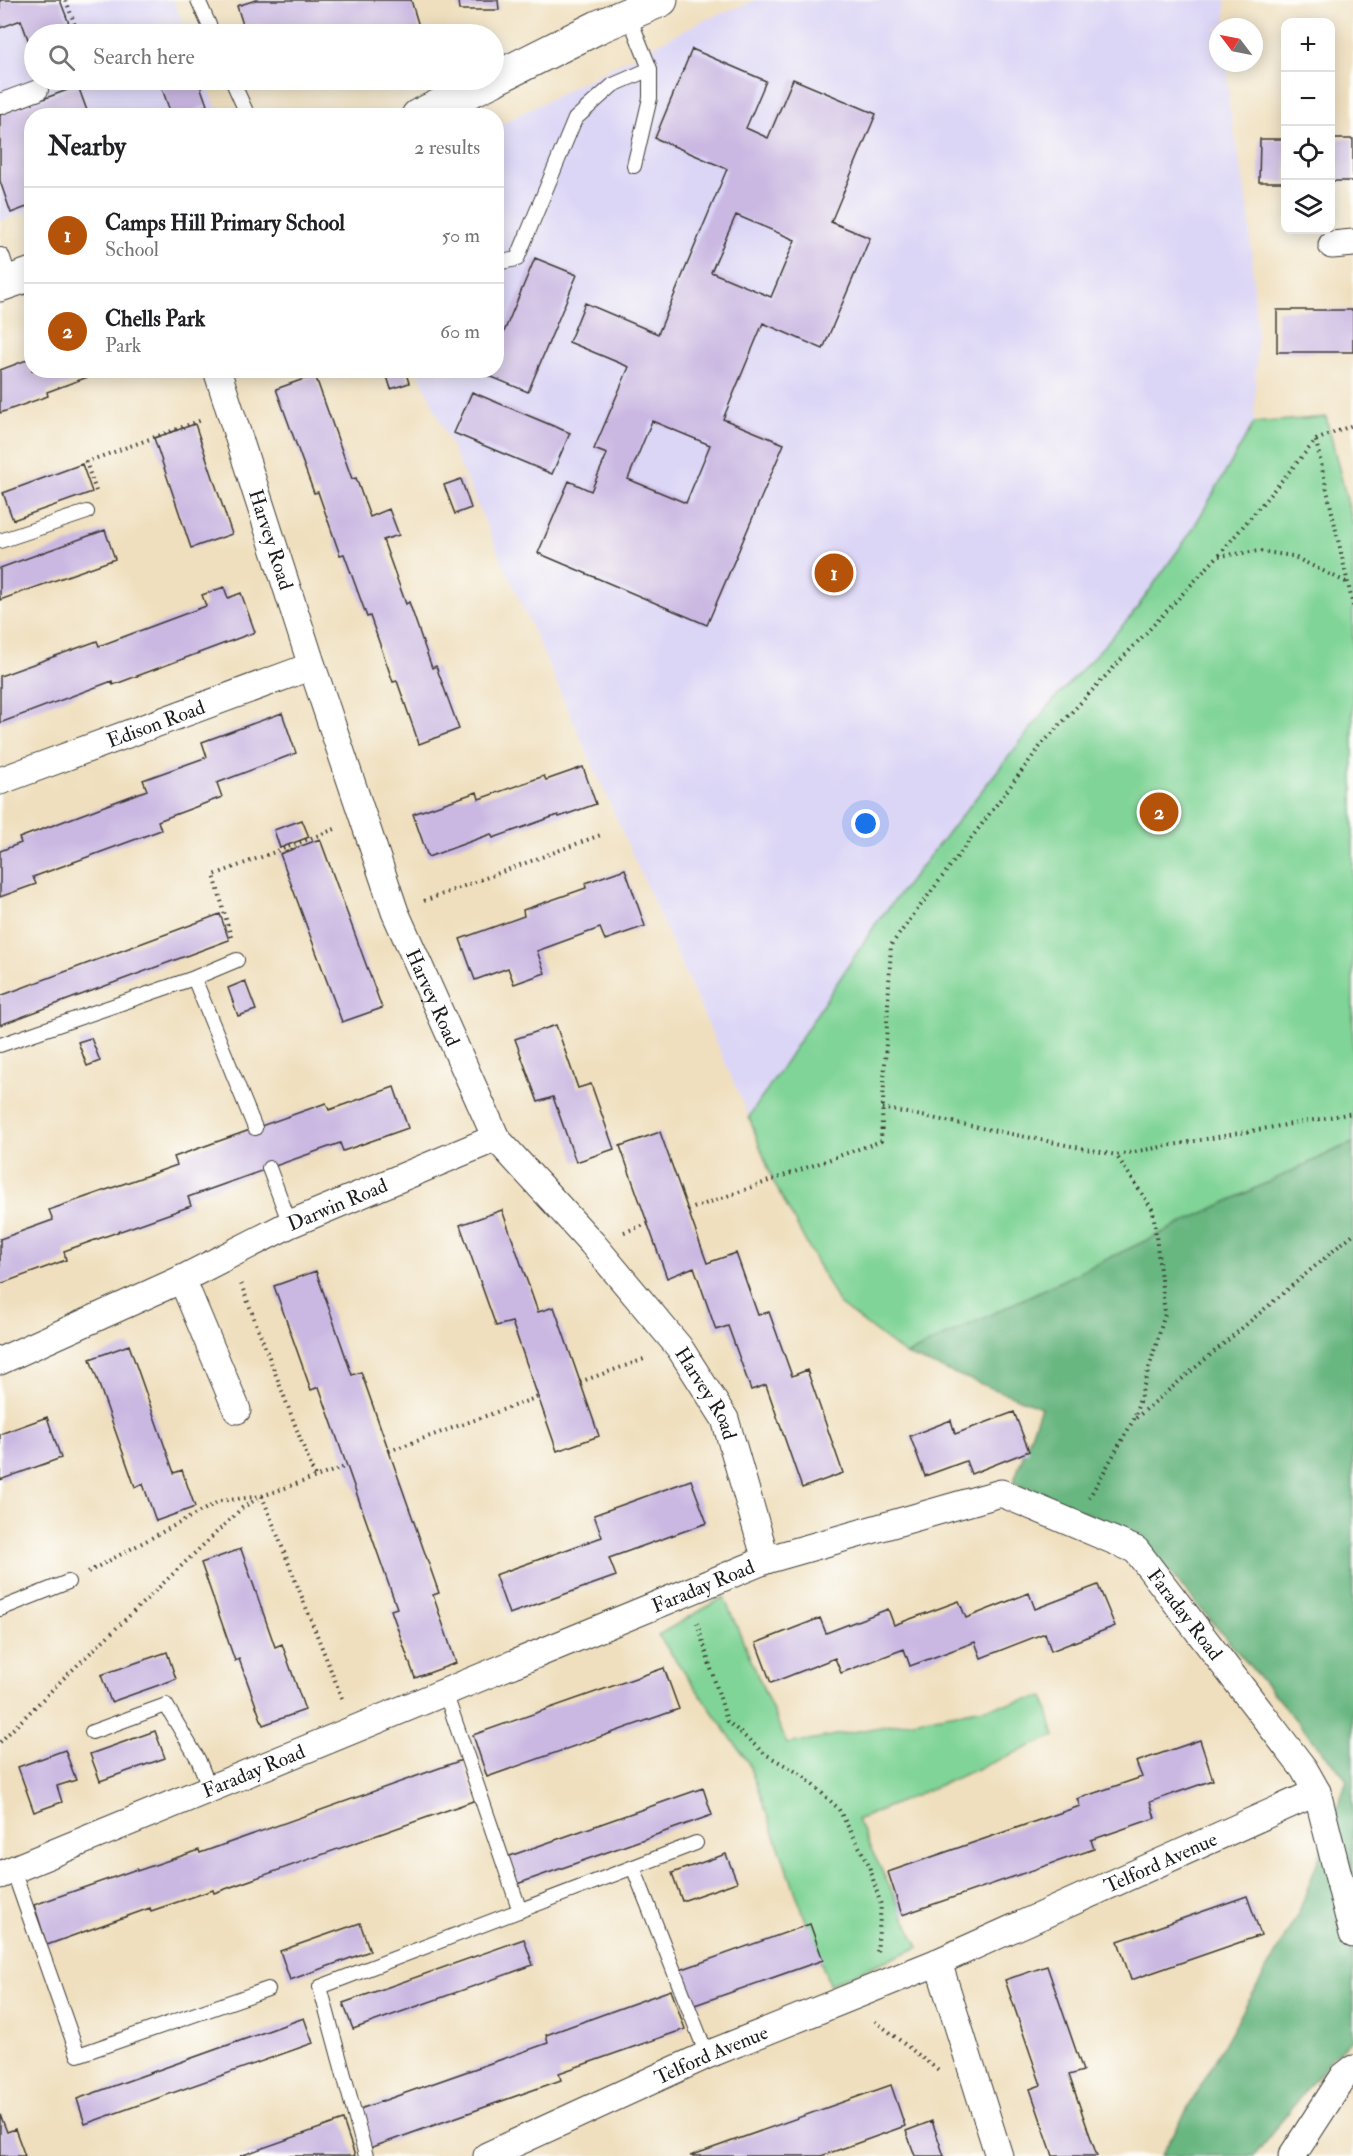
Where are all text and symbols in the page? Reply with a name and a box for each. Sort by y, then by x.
north arrow [1209,18,1263,72]
map controls [1281,18,1335,234]
button: + [1281,18,1335,72]
search box [24,24,504,90]
icon: search [45,41,78,74]
text: Search here [93,43,195,71]
button: − [1281,72,1335,126]
button: locate [1281,126,1335,180]
text: Nearby [48,131,126,163]
text: 2 results [414,135,480,160]
button: layers [1281,180,1335,234]
text: Camps Hill Primary School [105,209,345,237]
text: 1 [64,223,71,248]
text: 50 m [441,223,480,248]
text: School [105,237,159,262]
text: Chells Park [105,305,205,333]
text: 2 [62,319,73,344]
text: 60 m [440,319,480,344]
text: Park [105,333,141,358]
street label: Harvey Road [244,486,299,593]
pin: 1 [814,550,854,596]
street label: Edison Road [103,694,208,753]
pin: 2 [1140,790,1178,834]
your location [851,809,880,838]
street label: Harvey Road [401,945,466,1050]
street label: Darwin Road [284,1172,391,1236]
street label: Harvey Road [670,1342,743,1442]
street label: Faraday Road [648,1554,758,1618]
street label: Faraday Road [1142,1563,1228,1665]
street label: Faraday Road [198,1739,309,1803]
street label: Telford Avenue [1100,1826,1221,1898]
street label: Telford Avenue [650,2019,772,2090]

